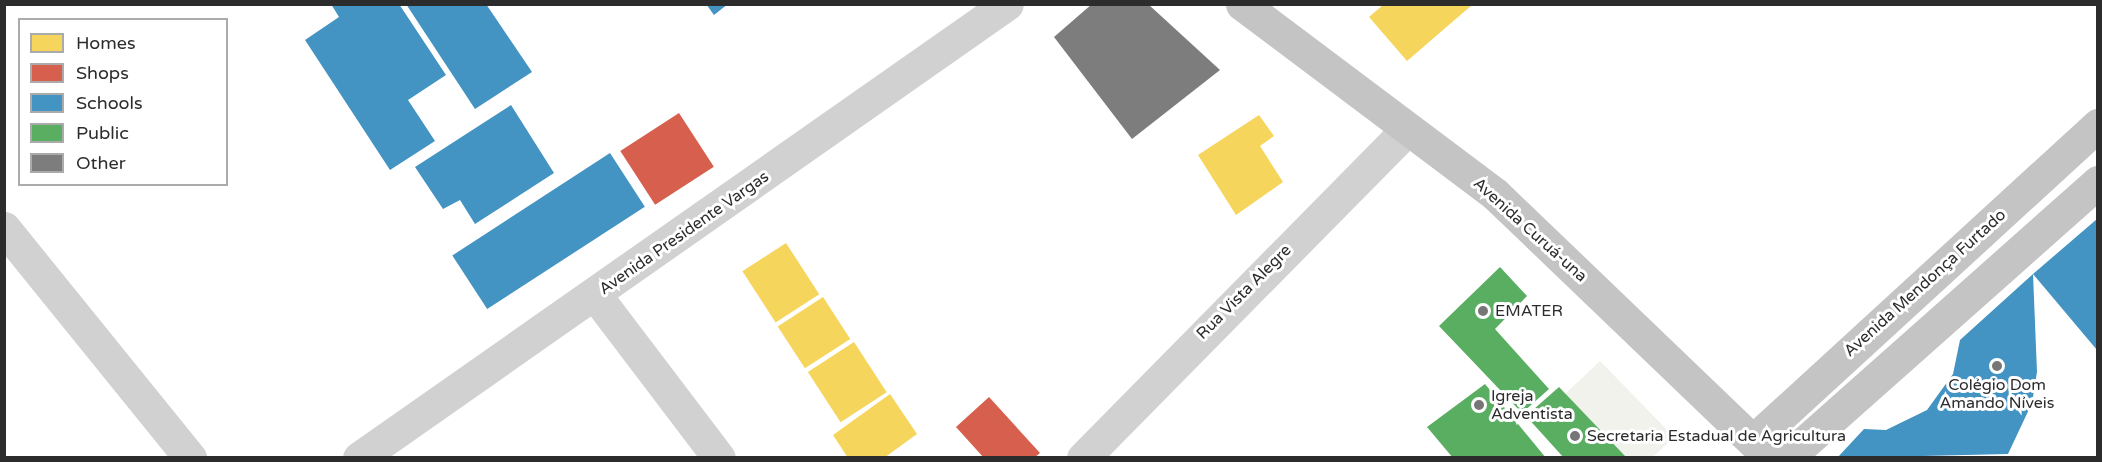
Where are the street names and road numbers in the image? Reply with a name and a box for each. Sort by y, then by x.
street label: Avenida Presidente Vargas [595,167,773,299]
street label: Avenida Curuá-una [1469,174,1591,286]
street label: Avenida Mendonça Furtado [1840,205,2010,361]
street label: Rua Vista Alegre [1193,241,1295,343]

